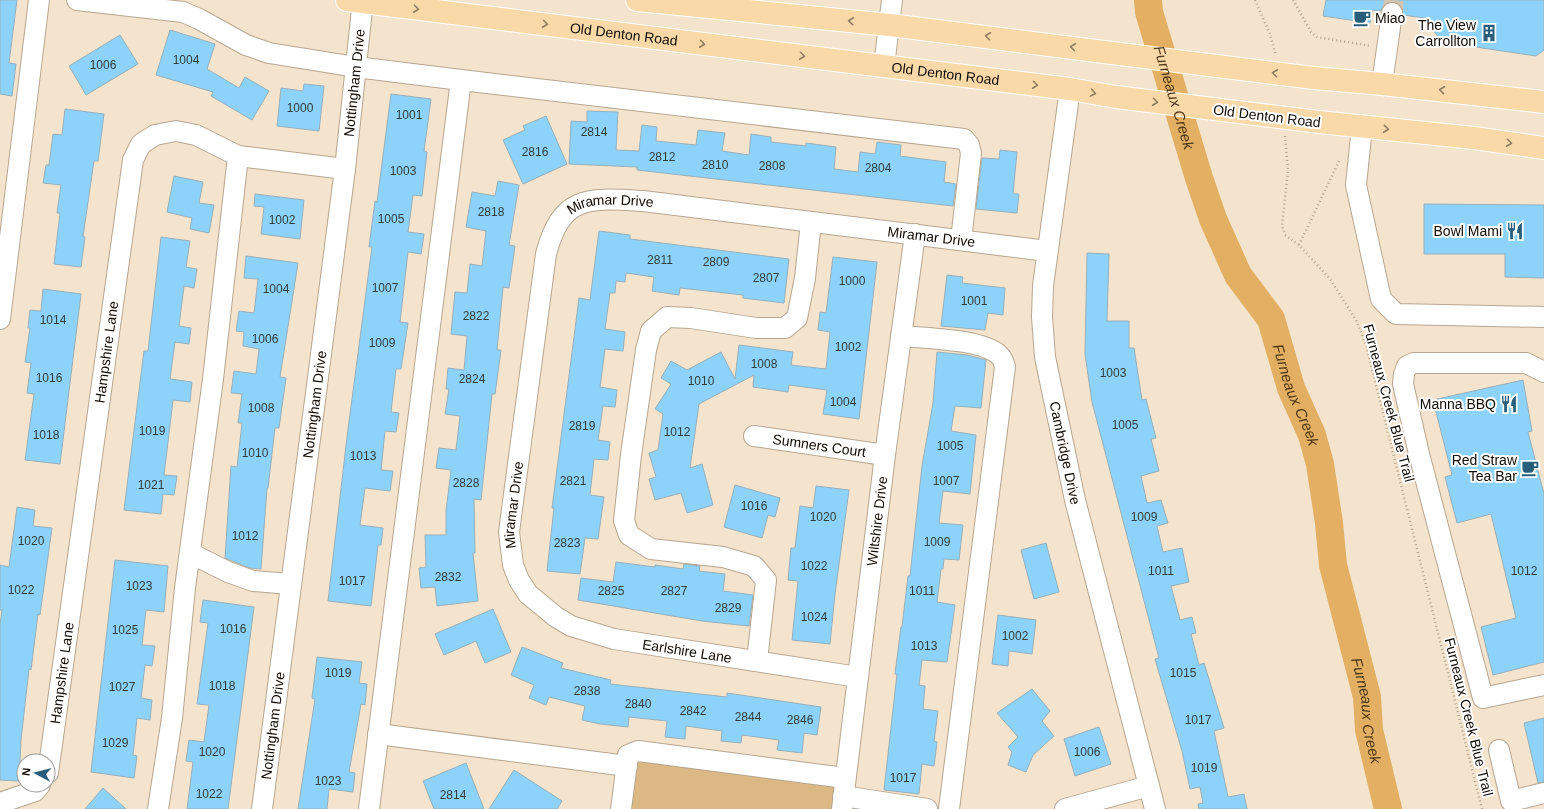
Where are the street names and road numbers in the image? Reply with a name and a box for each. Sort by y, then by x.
street label: Old Denton Road [569,20,679,49]
street label: Nottingham Drive [340,28,368,138]
street label: Old Denton Road [891,59,1000,88]
street label: Old Denton Road [1212,101,1322,131]
street label: Miramar Drive [564,192,655,218]
street label: Miramar Drive [887,223,976,250]
street label: Hampshire Lane [91,300,121,404]
street label: Furneaux Creek Blue Trail [1360,322,1418,484]
street label: Nottingham Drive [300,349,329,459]
street label: Cambridge Drive [1046,400,1084,507]
street label: Sumners Court [772,431,867,460]
street label: Miramar Drive [501,460,526,549]
street label: Wiltshire Drive [864,475,890,567]
street label: Hampshire Lane [47,621,77,725]
street label: Earlshire Lane [641,636,733,666]
street label: Furneaux Creek Blue Trail [1442,636,1496,798]
street label: Nottingham Drive [258,671,288,780]

